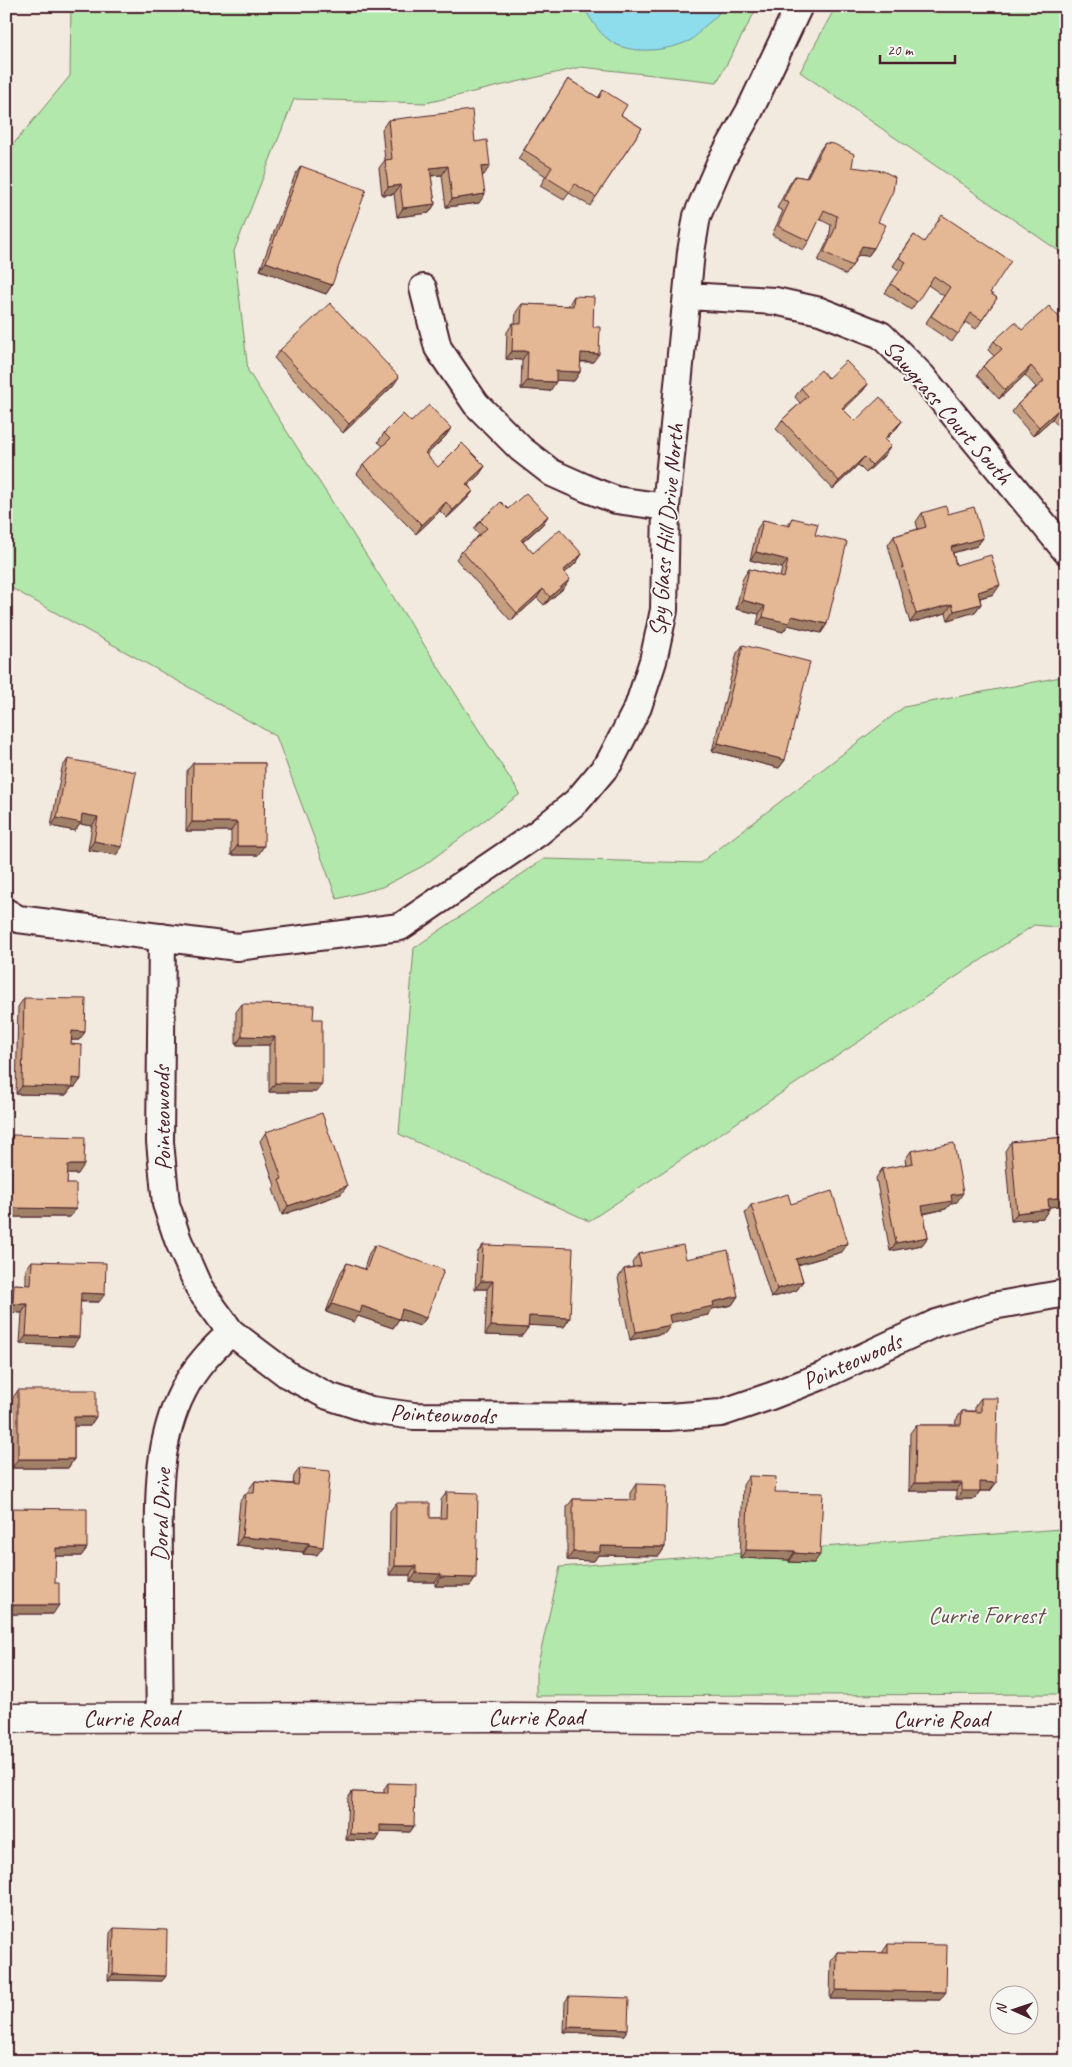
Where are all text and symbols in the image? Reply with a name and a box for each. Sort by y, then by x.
scale bar [880,32,954,64]
text: 20 m [887,41,914,60]
street label: Sawgrass Court South [877,333,1020,491]
street label: Spy Glass Hill Drive North [642,421,690,638]
street label: Pointeowoods [146,1063,178,1171]
street label: Pointeowoods [798,1325,908,1396]
street label: Pointeowoods [390,1397,498,1431]
street label: Doral Drive [144,1466,178,1562]
park label: Currie Forrest [928,1600,1047,1630]
street label: Currie Road [488,1702,587,1732]
street label: Currie Road [83,1703,182,1733]
street label: Currie Road [893,1704,992,1734]
north arrow [990,1984,1040,2034]
text: N [993,2002,1010,2014]

